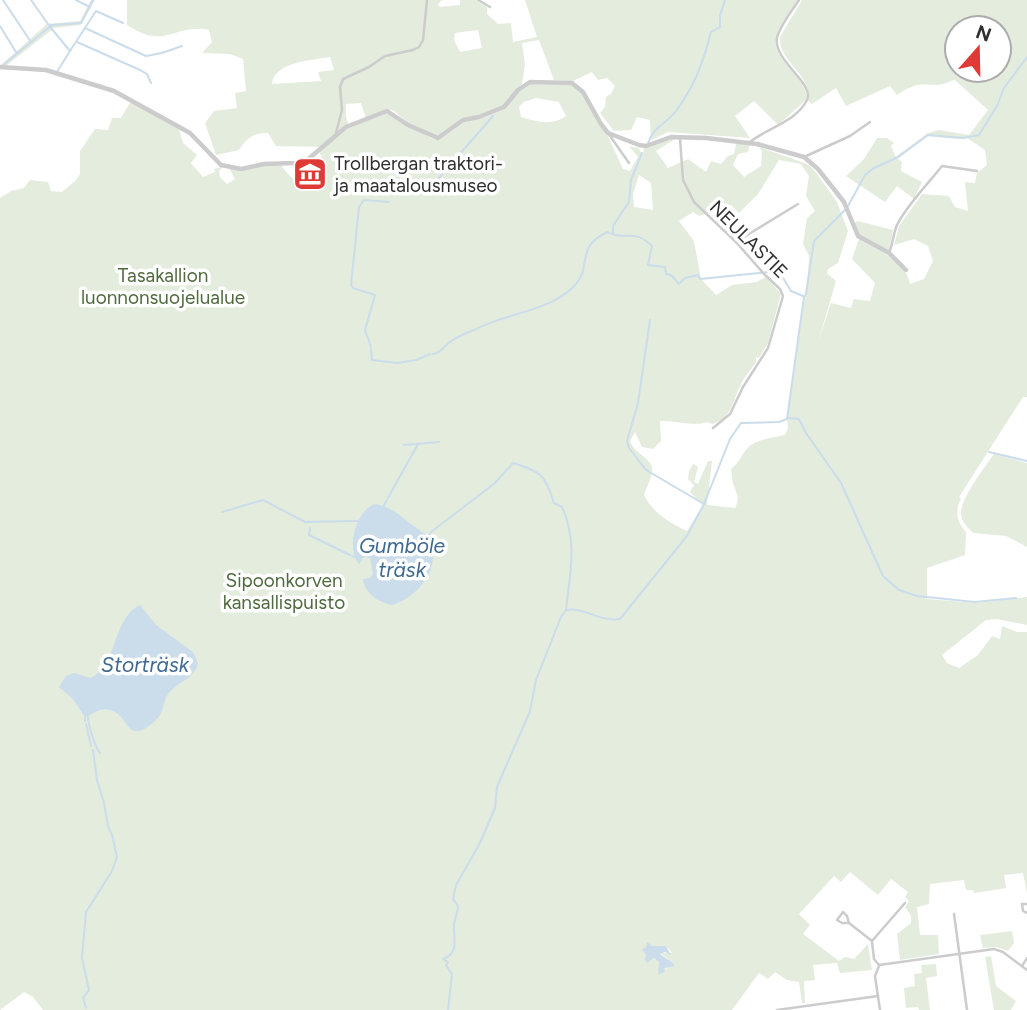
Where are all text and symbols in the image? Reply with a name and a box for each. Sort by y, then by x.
north arrow [943,14,1013,84]
text: N [973,20,994,47]
place label: Trollbergan traktori- ja maatalousmuseo [333,152,503,197]
museum icon: Trollbergan traktori- ja maatalousmuseo [291,155,329,193]
street label: NEULASTIE [705,196,792,283]
park label: Tasakallion luonnonsuojelualue [81,264,245,309]
water label: Gumböle träsk [359,533,446,582]
park label: Sipoonkorven kansallispuisto [223,569,345,614]
water label: Storträsk [101,652,190,677]

